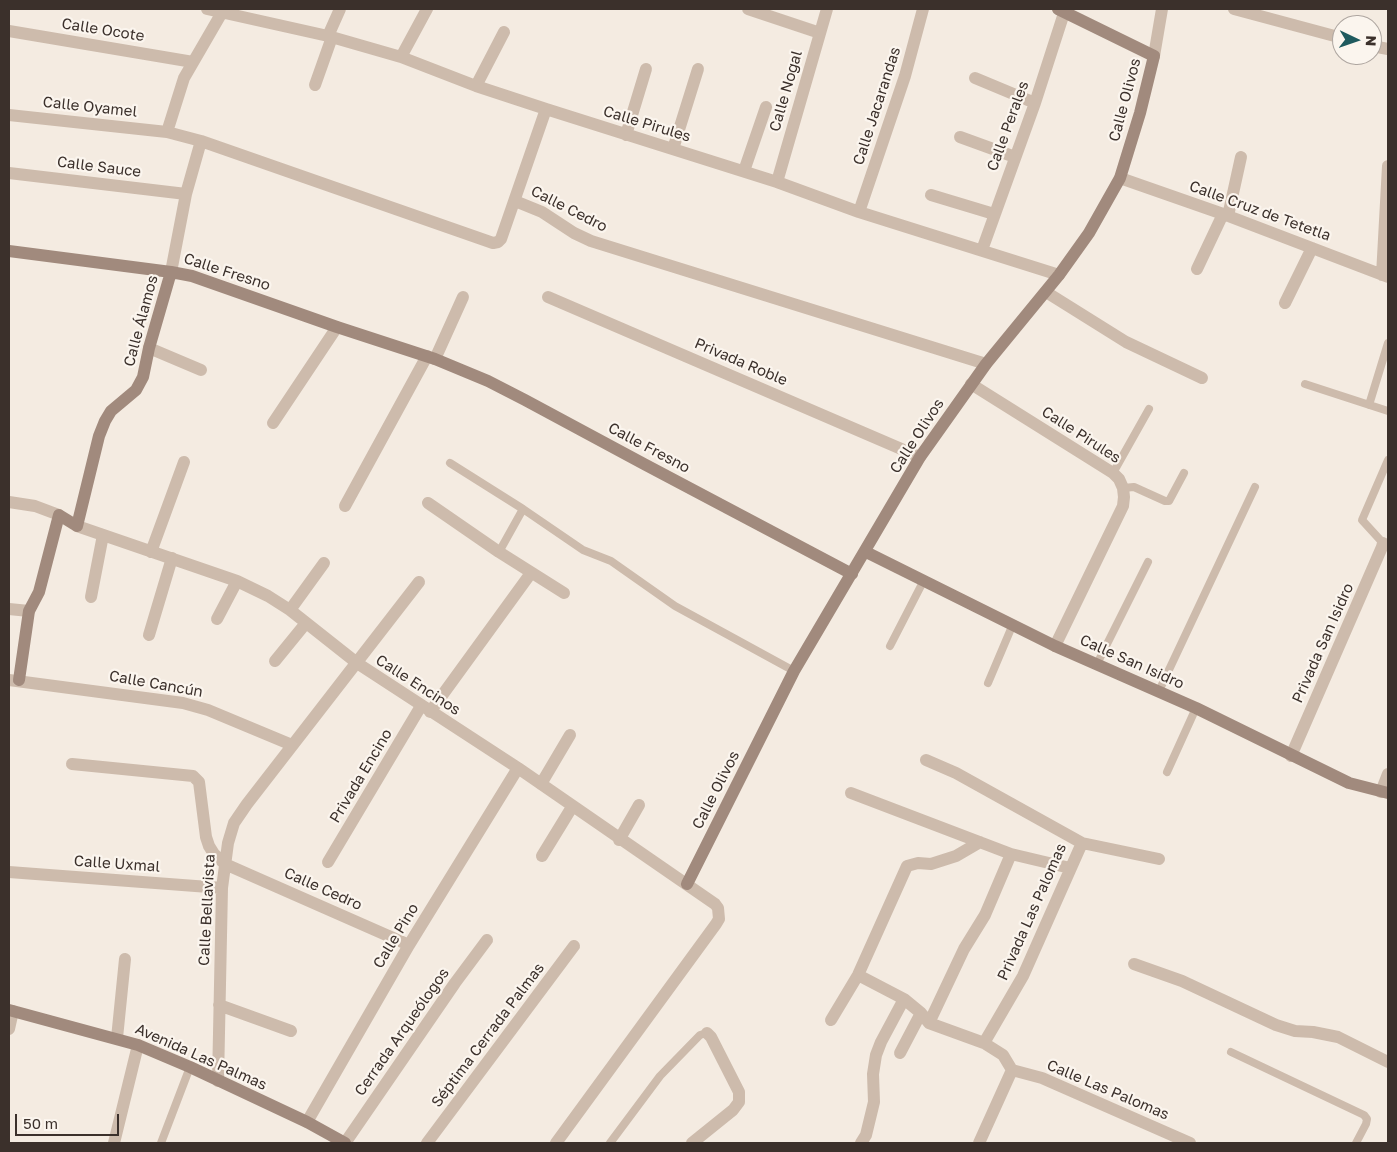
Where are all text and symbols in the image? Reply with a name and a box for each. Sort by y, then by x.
street label: Calle Ocote [60,15,146,45]
north arrow [1332,15,1382,65]
text: N [1363,35,1380,47]
street label: Calle Jacarandas [849,45,905,167]
street label: Calle Nogal [766,48,806,134]
street label: Calle Olivos [1105,56,1145,144]
street label: Calle Perales [983,79,1033,173]
street label: Calle Oyamel [42,93,138,121]
street label: Calle Pirules [601,102,693,146]
street label: Calle Sauce [56,153,142,181]
street label: Calle Cruz de Tetetla [1187,177,1333,245]
street label: Calle Cedro [528,182,610,236]
street label: Calle Fresno [181,250,273,294]
street label: Calle Álamos [120,273,162,369]
street label: Privada Roble [692,334,790,390]
street label: Calle Olivos [886,395,948,477]
street label: Calle Pirules [1038,403,1124,467]
street label: Calle Fresno [605,419,693,477]
street label: Privada San Isidro [1288,580,1358,706]
street label: Calle San Isidro [1077,631,1187,693]
street label: Calle Encinos [372,651,464,719]
street label: Calle Cancún [108,667,204,701]
street label: Privada Encino [326,726,396,826]
street label: Calle Olivos [689,748,743,832]
street label: Privada Las Palomas [994,841,1070,983]
street label: Calle Uxmal [73,852,161,876]
street label: Calle Bellavista [195,854,219,966]
street label: Calle Cedro [281,864,365,914]
street label: Calle Pino [370,900,422,972]
street label: Séptima Cerrada Palmas [428,959,548,1111]
street label: Cerrada Arqueólogos [351,965,453,1099]
street label: Avenida Las Palmas [132,1020,270,1094]
street label: Calle Las Palomas [1044,1056,1172,1124]
scale bar [18,1104,121,1136]
text: 50 m [23,1114,58,1132]

